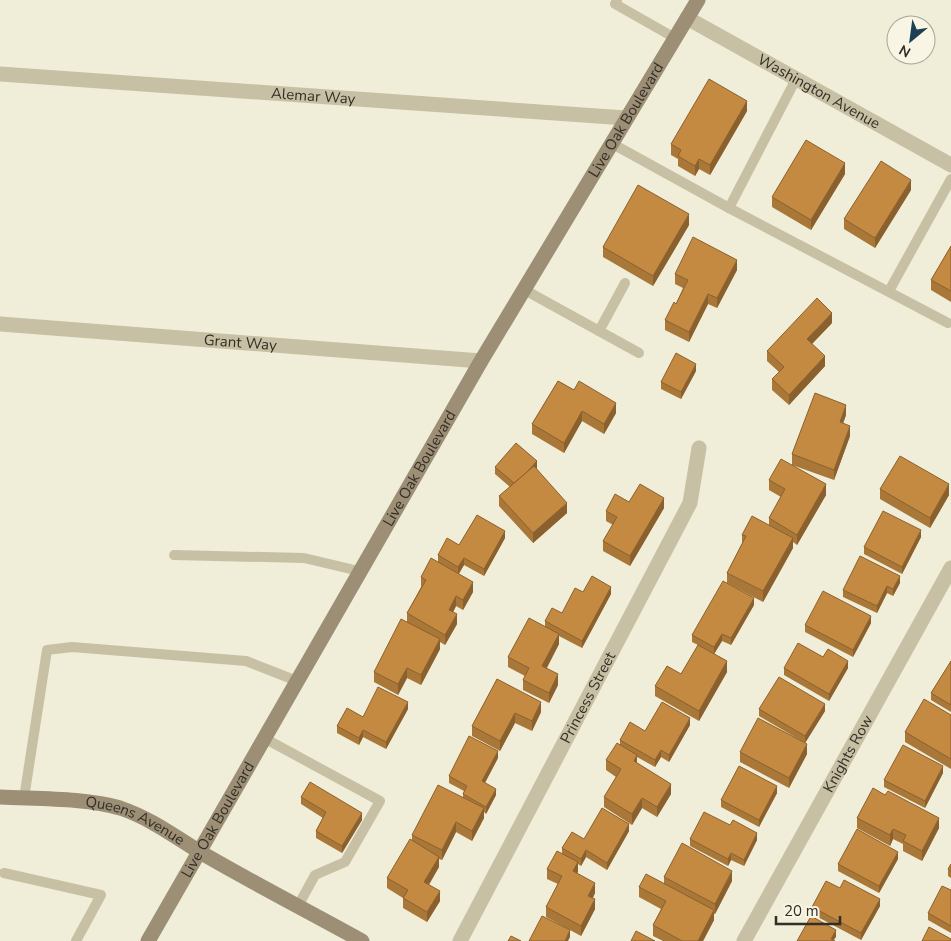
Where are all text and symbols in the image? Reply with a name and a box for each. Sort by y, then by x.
north arrow [886,15,936,65]
text: N [896,40,914,62]
street label: Washington Avenue [754,49,884,134]
street label: Live Oak Boulevard [584,59,668,181]
street label: Alemar Way [270,83,356,109]
street label: Grant Way [203,330,278,355]
street label: Live Oak Boulevard [378,407,461,530]
street label: Princess Street [556,648,620,747]
street label: Knights Row [818,711,878,796]
street label: Live Oak Boulevard [176,758,259,881]
street label: Queens Avenue [84,792,188,850]
scale bar [776,894,840,926]
text: 20 m [784,901,819,921]

